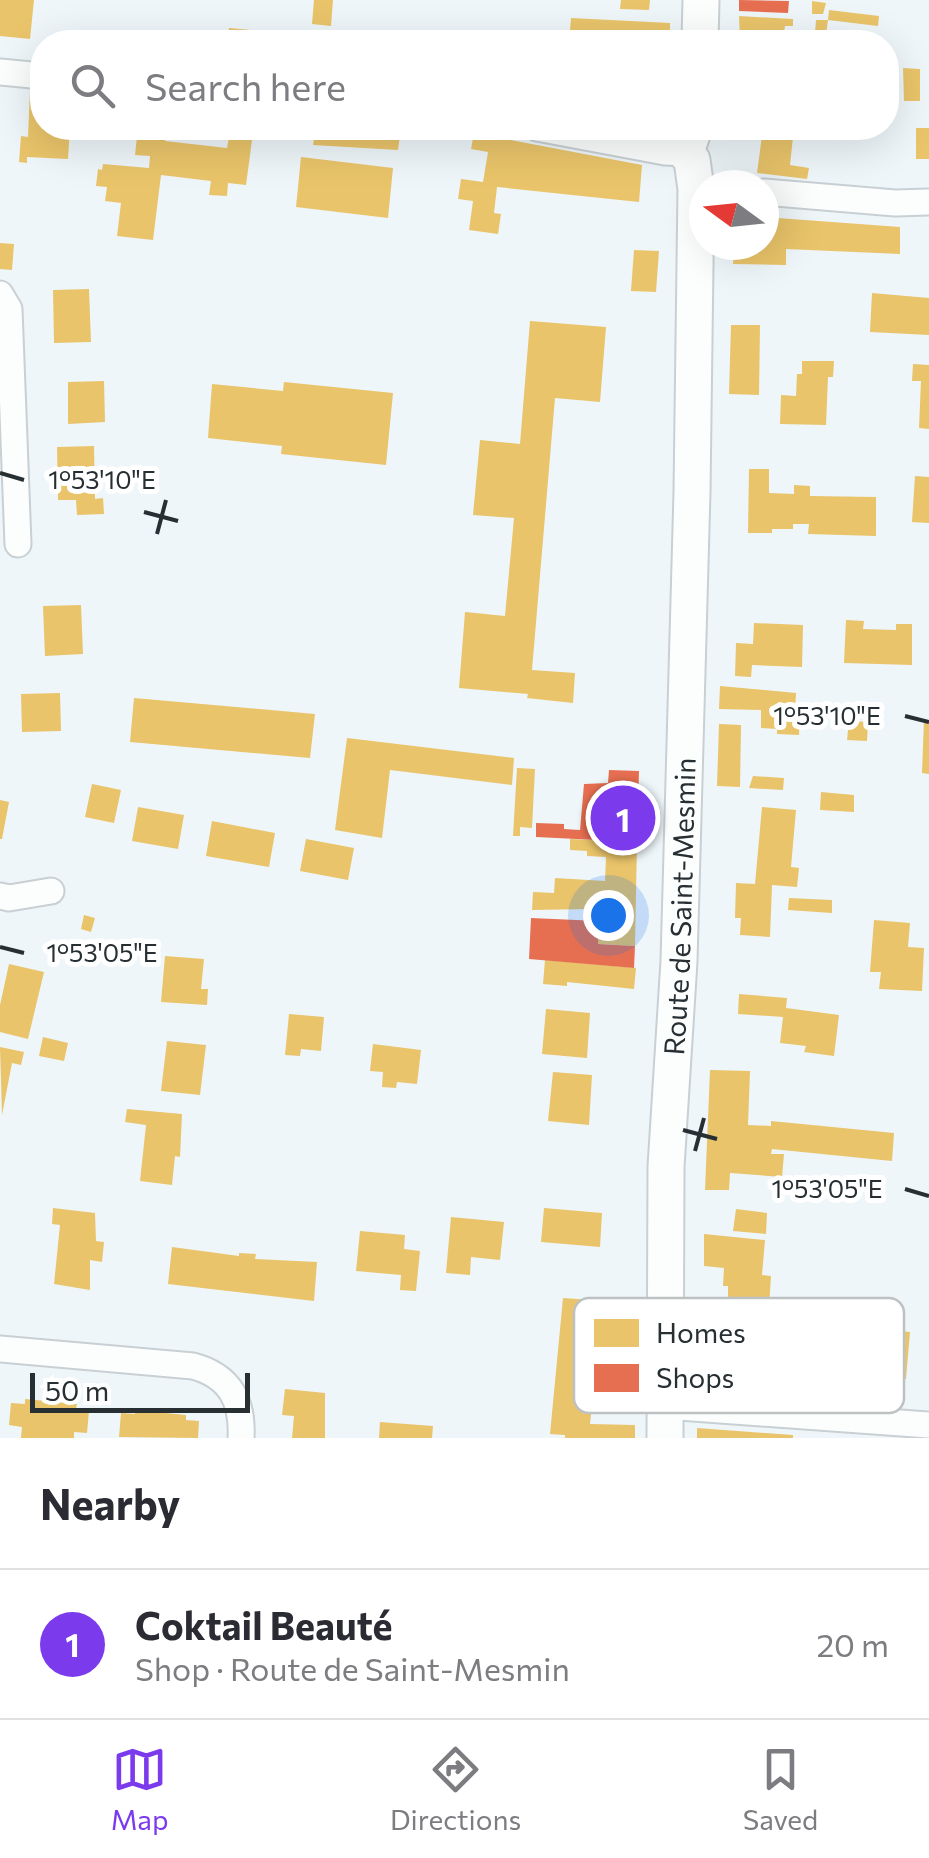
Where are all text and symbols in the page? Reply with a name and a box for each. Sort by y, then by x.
search box [30,30,899,140]
icon: search [65,58,120,113]
text: Search here [145,62,346,109]
north arrow [689,170,779,260]
text: 1°53'10"E [48,464,156,494]
text: 1°53'10"E [773,700,881,730]
street label: Route de Saint-Mesmin [656,757,702,1056]
pin: 1 [590,780,656,856]
your location [583,890,634,941]
text: 1°53'05"E [46,937,158,967]
text: 1°53'05"E [771,1173,883,1203]
legend [574,1298,904,1413]
text: Homes [656,1315,746,1349]
text: Shops [656,1360,734,1394]
scale bar [30,1368,250,1412]
text: 50 m [45,1373,109,1407]
text: Nearby [40,1477,180,1529]
text: Coktail Beauté [135,1601,393,1648]
text: 1 [65,1624,80,1664]
text: 20 m [816,1624,889,1664]
text: Shop · Route de Saint-Mesmin [135,1648,570,1688]
tab: Map [111,1742,168,1836]
tab: Directions [390,1742,521,1836]
tab: Saved [743,1742,818,1836]

